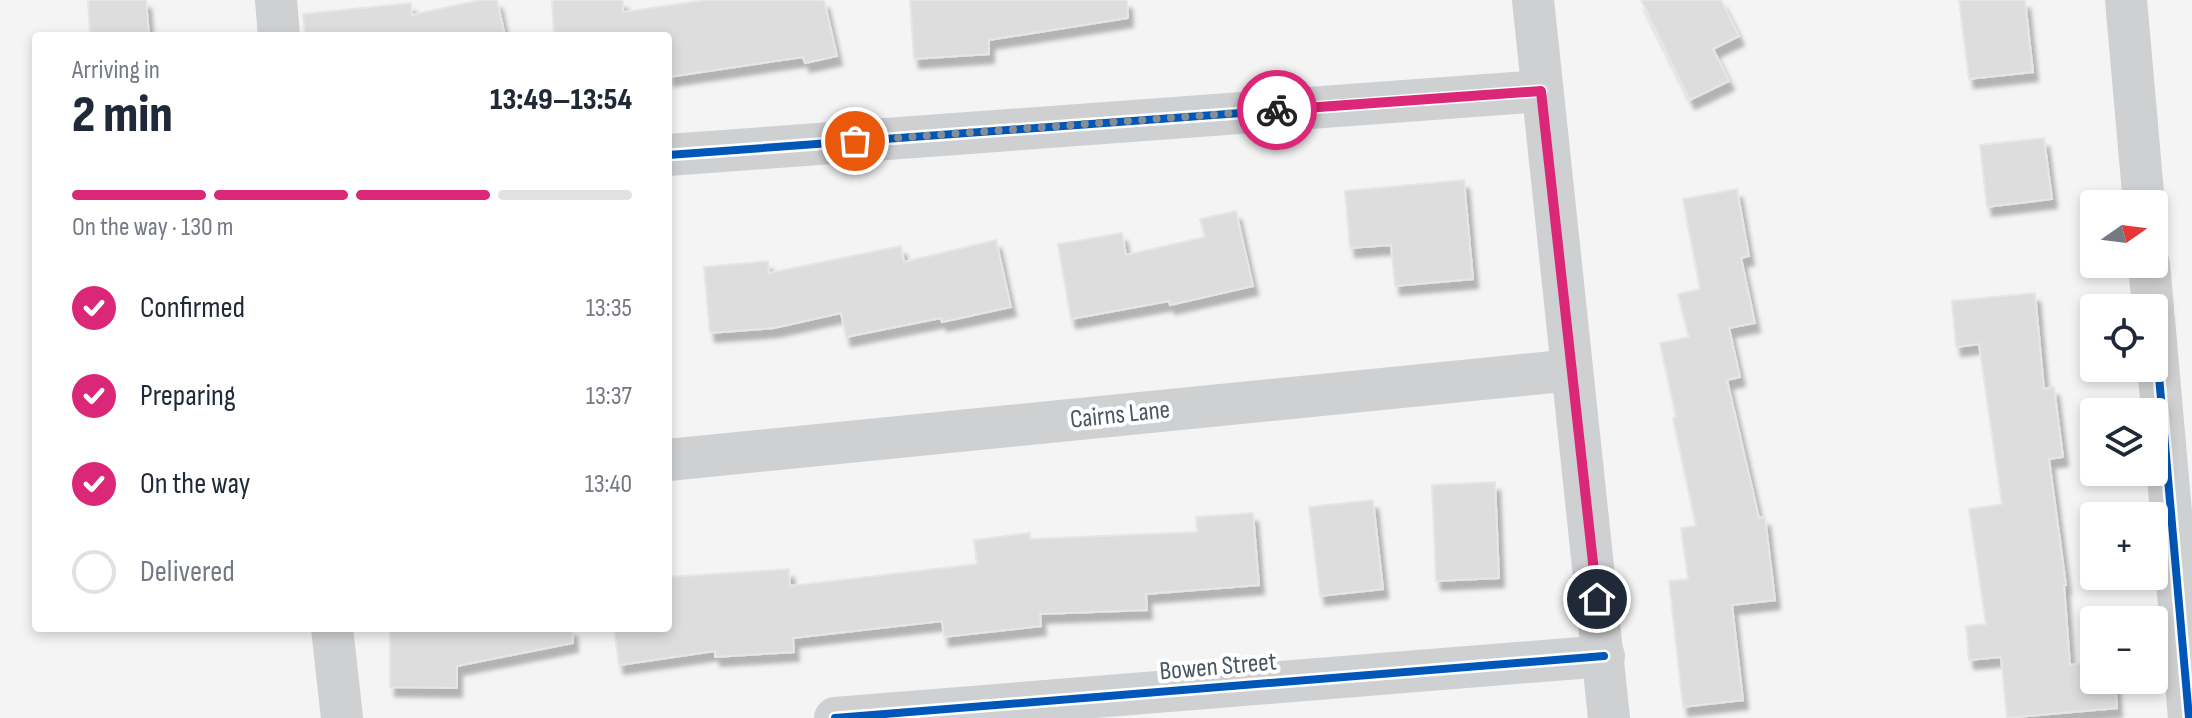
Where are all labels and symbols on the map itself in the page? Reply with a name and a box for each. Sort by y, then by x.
courier [1237,70,1317,150]
pin [821,107,889,175]
north arrow [2080,190,2168,278]
street label: Cairns Lane [1069,394,1171,436]
pin [1563,565,1631,633]
street label: Bowen Street [1158,646,1278,688]

